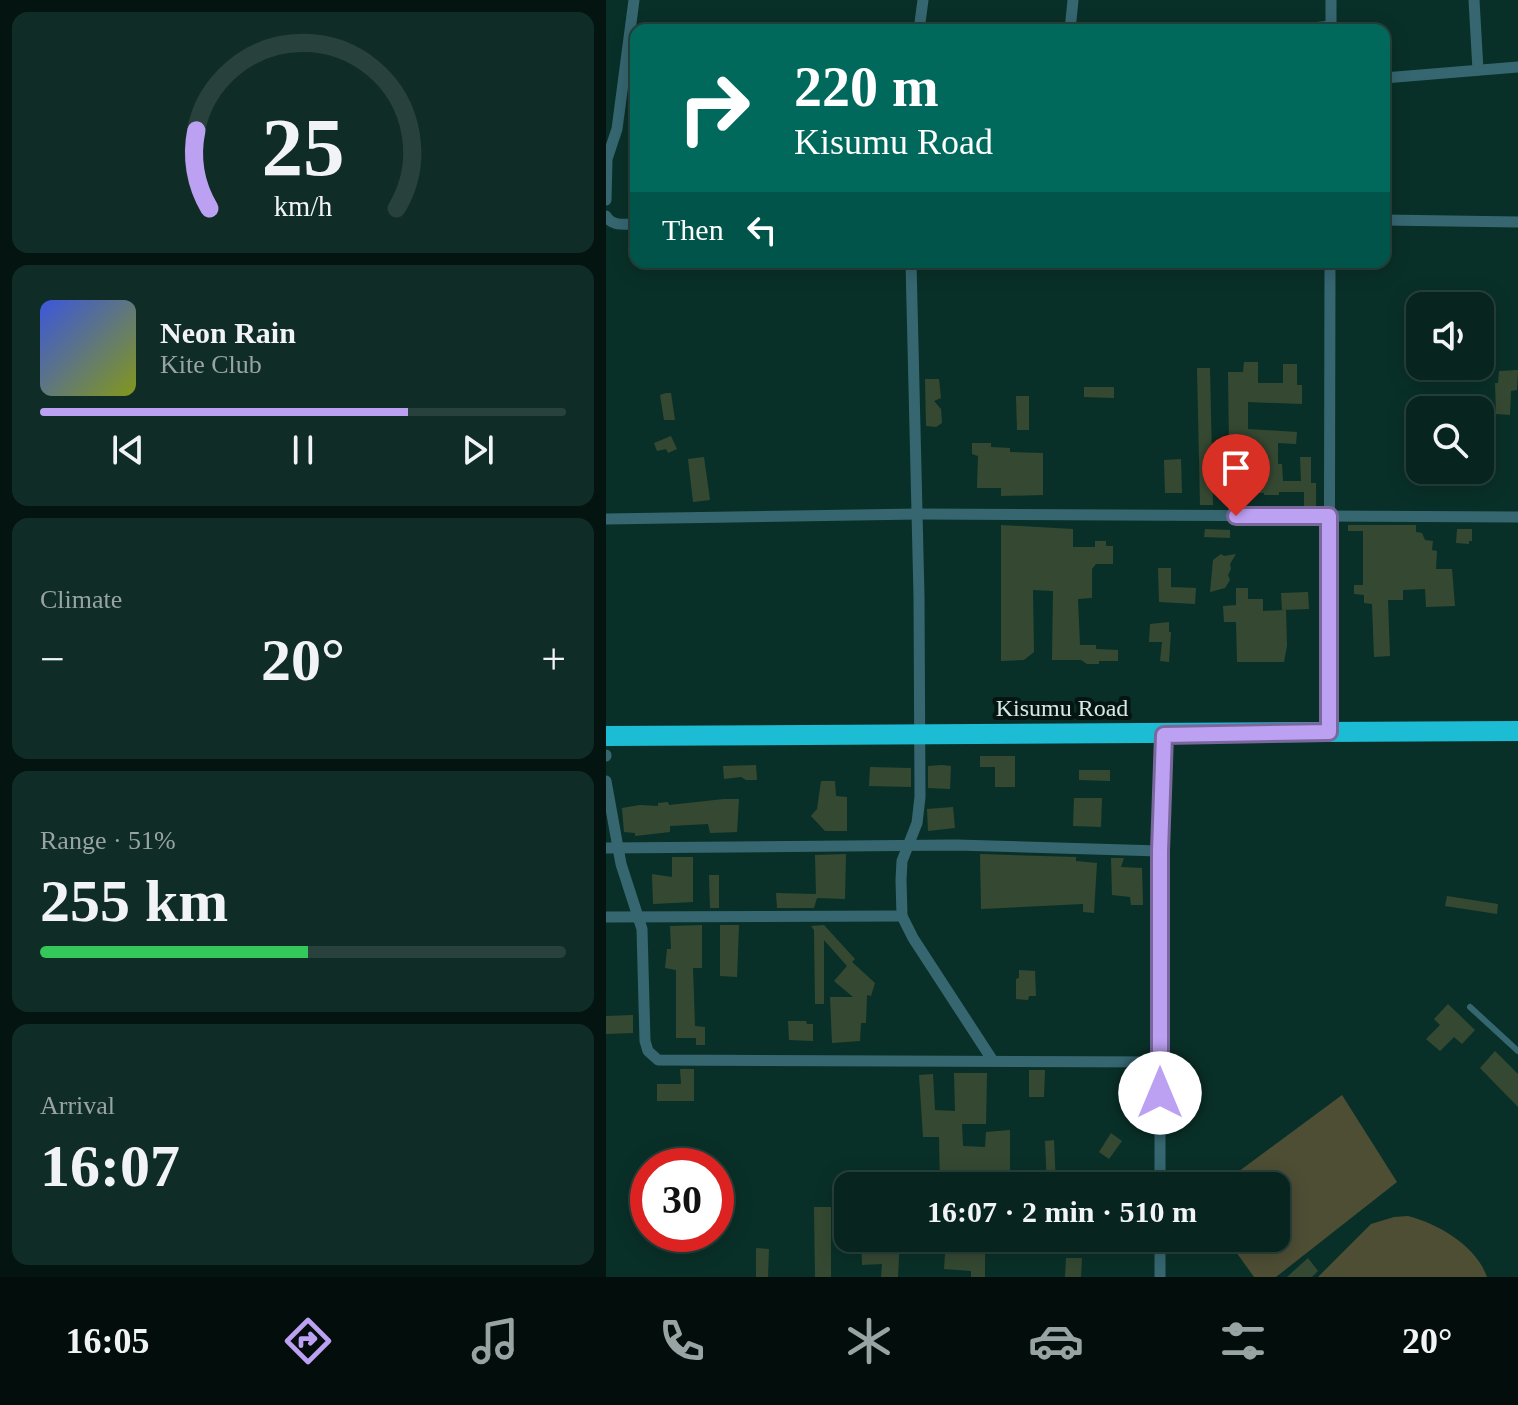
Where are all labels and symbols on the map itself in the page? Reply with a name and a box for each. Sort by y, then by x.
pin [1202,434,1270,516]
street label: Kisumu Road [996,695,1128,721]
position arrow [1118,1051,1202,1135]
speed limit sign: 30 [630,1148,734,1252]

